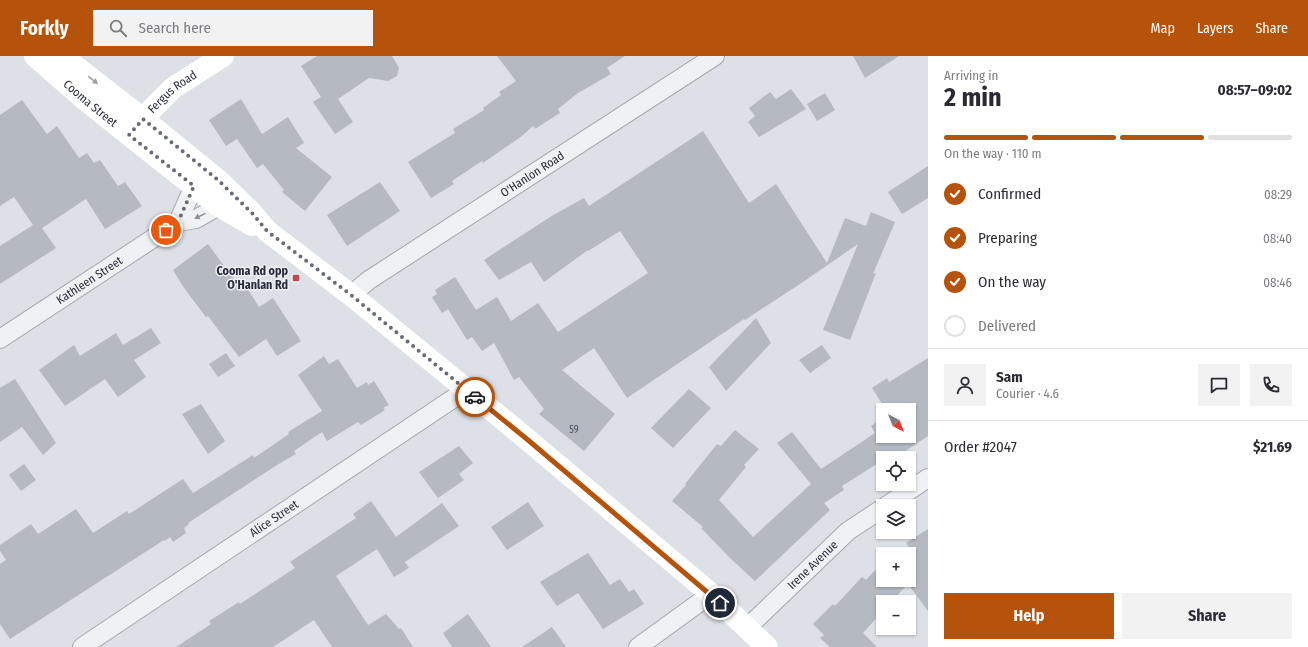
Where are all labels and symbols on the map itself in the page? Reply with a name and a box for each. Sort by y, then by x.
street label: Fergus Road [145,68,199,116]
one-way arrow [87,76,98,84]
street label: Cooma Street [60,77,120,130]
street label: O'Hanlon Road [498,149,567,200]
pin [149,213,183,247]
one-way arrow [194,213,205,219]
street label: Kathleen Street [54,253,125,307]
place label: Cooma Rd opp O'Hanlan Rd [216,264,288,292]
marker: Cooma Rd opp O'Hanlan Rd [291,273,301,283]
courier [455,377,495,417]
north arrow [876,403,916,443]
house number: 59 [569,424,579,436]
street label: Alice Street [247,497,301,540]
street label: Irene Avenue [785,538,841,592]
pin [703,586,737,620]

